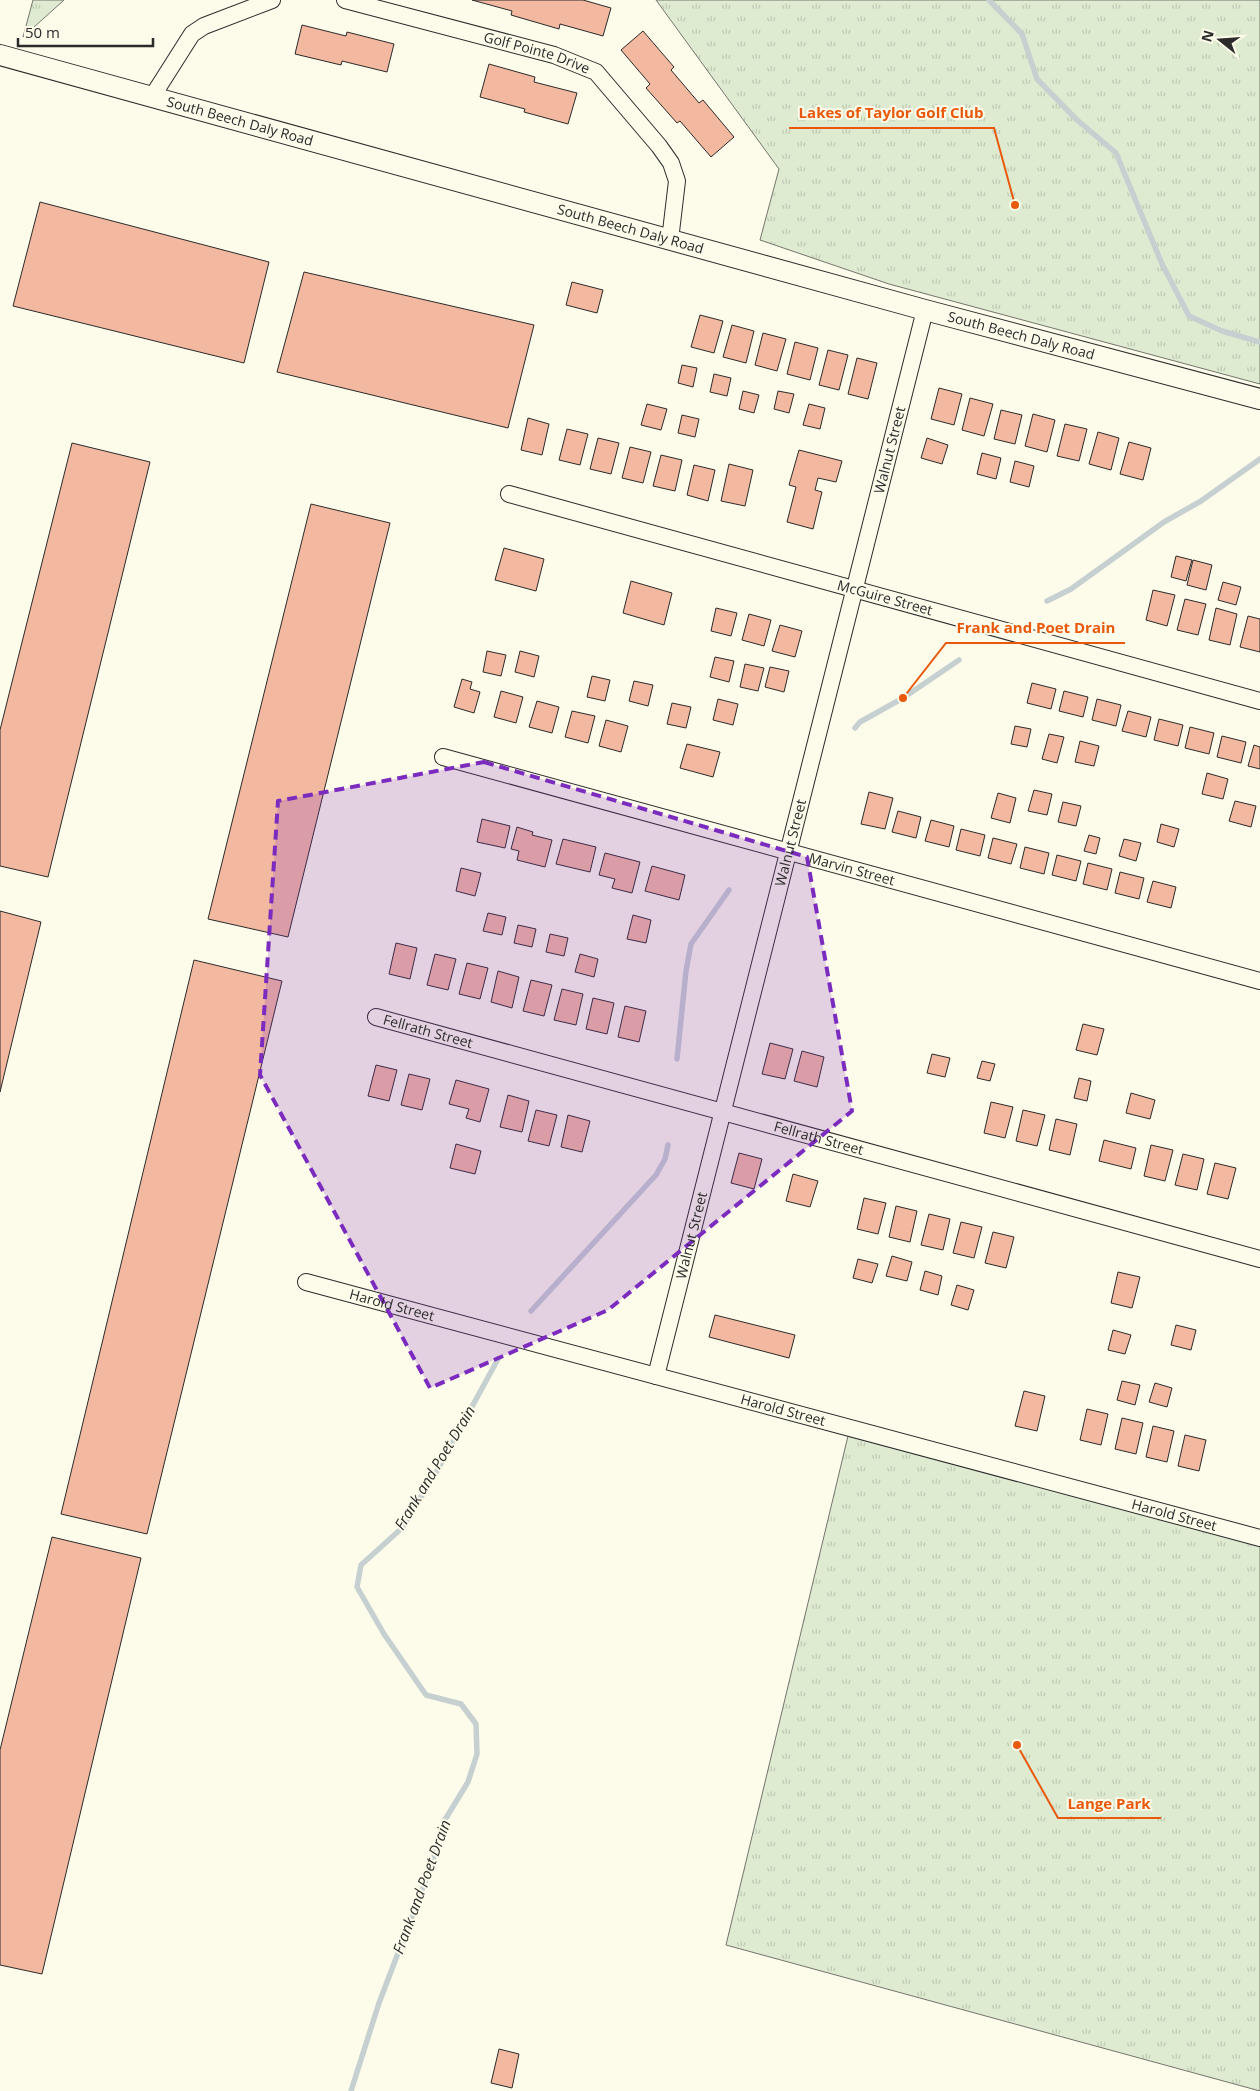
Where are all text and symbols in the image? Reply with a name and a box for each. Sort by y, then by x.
scale bar [18,15,152,47]
north arrow [1195,15,1245,65]
text: 50 m [25,22,60,42]
street label: Golf Pointe Drive [482,27,593,78]
text: N [1196,28,1218,44]
street label: South Beech Daly Road [165,91,316,150]
callout: Lakes of Taylor Golf Club [789,98,994,128]
text: Lakes of Taylor Golf Club [799,102,983,122]
street label: South Beech Daly Road [555,199,706,258]
street label: South Beech Daly Road [946,306,1097,364]
street label: Walnut Street [869,404,909,496]
street label: McGuire Street [835,575,935,619]
callout: Frank and Poet Drain [946,613,1125,643]
text: Frank and Poet Drain [957,617,1115,637]
street label: Walnut Street [770,797,810,888]
street label: Marvin Street [807,848,897,889]
street label: Fellrath Street [381,1009,475,1052]
street label: Fellrath Street [772,1116,866,1159]
street label: Walnut Street [671,1190,711,1281]
street label: Harold Street [348,1284,437,1325]
street label: Harold Street [739,1389,828,1430]
water label: Frank and Poet Drain [389,1402,479,1533]
street label: Harold Street [1130,1494,1219,1535]
callout: Lange Park [1058,1788,1161,1818]
text: Lange Park [1067,1793,1151,1813]
water label: Frank and Poet Drain [388,1817,455,1956]

